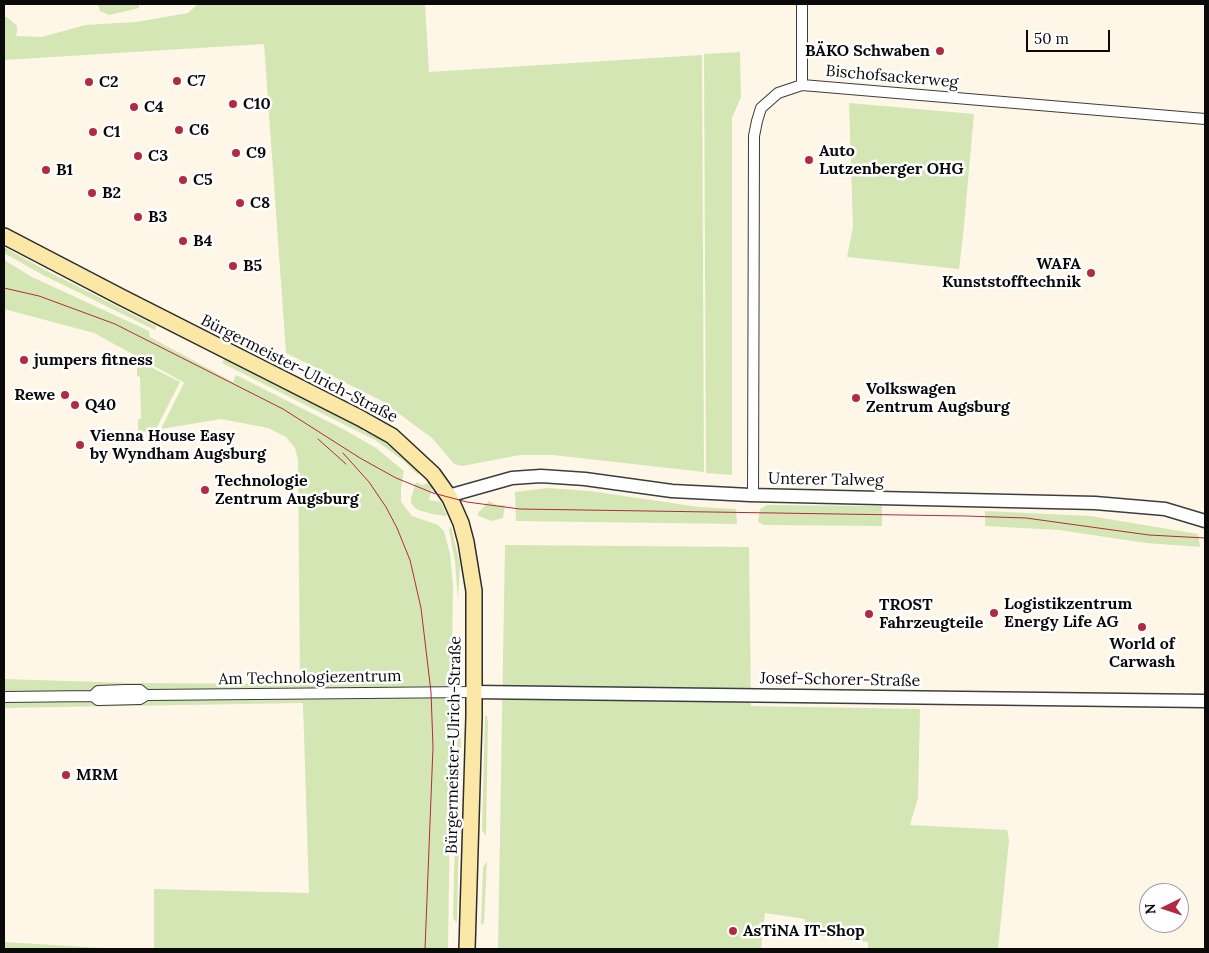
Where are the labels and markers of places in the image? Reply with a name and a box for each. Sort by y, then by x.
place label: BÄKO Schwaben [805,41,930,61]
marker: BÄKO Schwaben [934,45,946,57]
place label: C7 [187,71,206,91]
place label: C2 [99,72,119,92]
marker: C7 [171,75,183,87]
marker: C2 [83,76,95,88]
place label: C10 [243,94,271,114]
place label: C4 [144,97,164,117]
marker: C10 [227,98,239,110]
marker: C4 [128,101,140,113]
place label: C6 [189,120,209,140]
place label: C1 [103,122,121,142]
marker: C6 [173,124,185,136]
marker: C1 [87,126,99,138]
place label: Auto Lutzenberger OHG [819,141,964,179]
place label: C9 [246,143,266,163]
place label: C3 [148,146,168,166]
marker: C9 [230,147,242,159]
marker: C3 [132,150,144,162]
marker: Auto Lutzenberger OHG [803,154,815,166]
place label: B1 [56,160,73,180]
marker: B1 [40,164,52,176]
place label: C5 [193,170,213,190]
marker: C5 [177,174,189,186]
place label: B2 [102,183,121,203]
marker: B2 [86,187,98,199]
place label: C8 [250,193,270,213]
marker: C8 [234,197,246,209]
place label: B3 [148,207,168,227]
marker: B3 [132,211,144,223]
place label: B4 [193,231,213,251]
marker: B4 [177,235,189,247]
place label: WAFA Kunststofftechnik [942,254,1081,292]
place label: B5 [243,256,262,276]
marker: B5 [227,260,239,272]
marker: WAFA Kunststofftechnik [1085,267,1097,279]
place label: jumpers fitness [34,350,153,370]
marker: jumpers fitness [18,354,30,366]
place label: Volkswagen Zentrum Augsburg [866,379,1010,417]
place label: Rewe [14,385,55,405]
marker: Rewe [59,389,71,401]
marker: Volkswagen Zentrum Augsburg [850,392,862,404]
place label: Q40 [85,395,116,415]
marker: Q40 [69,399,81,411]
place label: Vienna House Easy by Wyndham Augsburg [90,426,266,464]
marker: Vienna House Easy by Wyndham Augsburg [74,439,86,451]
place label: Technologie Zentrum Augsburg [215,471,359,509]
marker: Technologie Zentrum Augsburg [199,484,211,496]
place label: Logistikzentrum Energy Life AG [1004,594,1132,632]
place label: TROST Fahrzeugteile [879,595,983,633]
marker: Logistikzentrum Energy Life AG [988,607,1000,619]
marker: TROST Fahrzeugteile [863,608,875,620]
marker: World of Carwash [1136,621,1148,633]
place label: World of Carwash [1109,634,1175,672]
place label: MRM [76,765,118,785]
marker: MRM [60,769,72,781]
place label: AsTiNA IT-Shop [743,921,865,941]
marker: AsTiNA IT-Shop [727,925,739,937]

